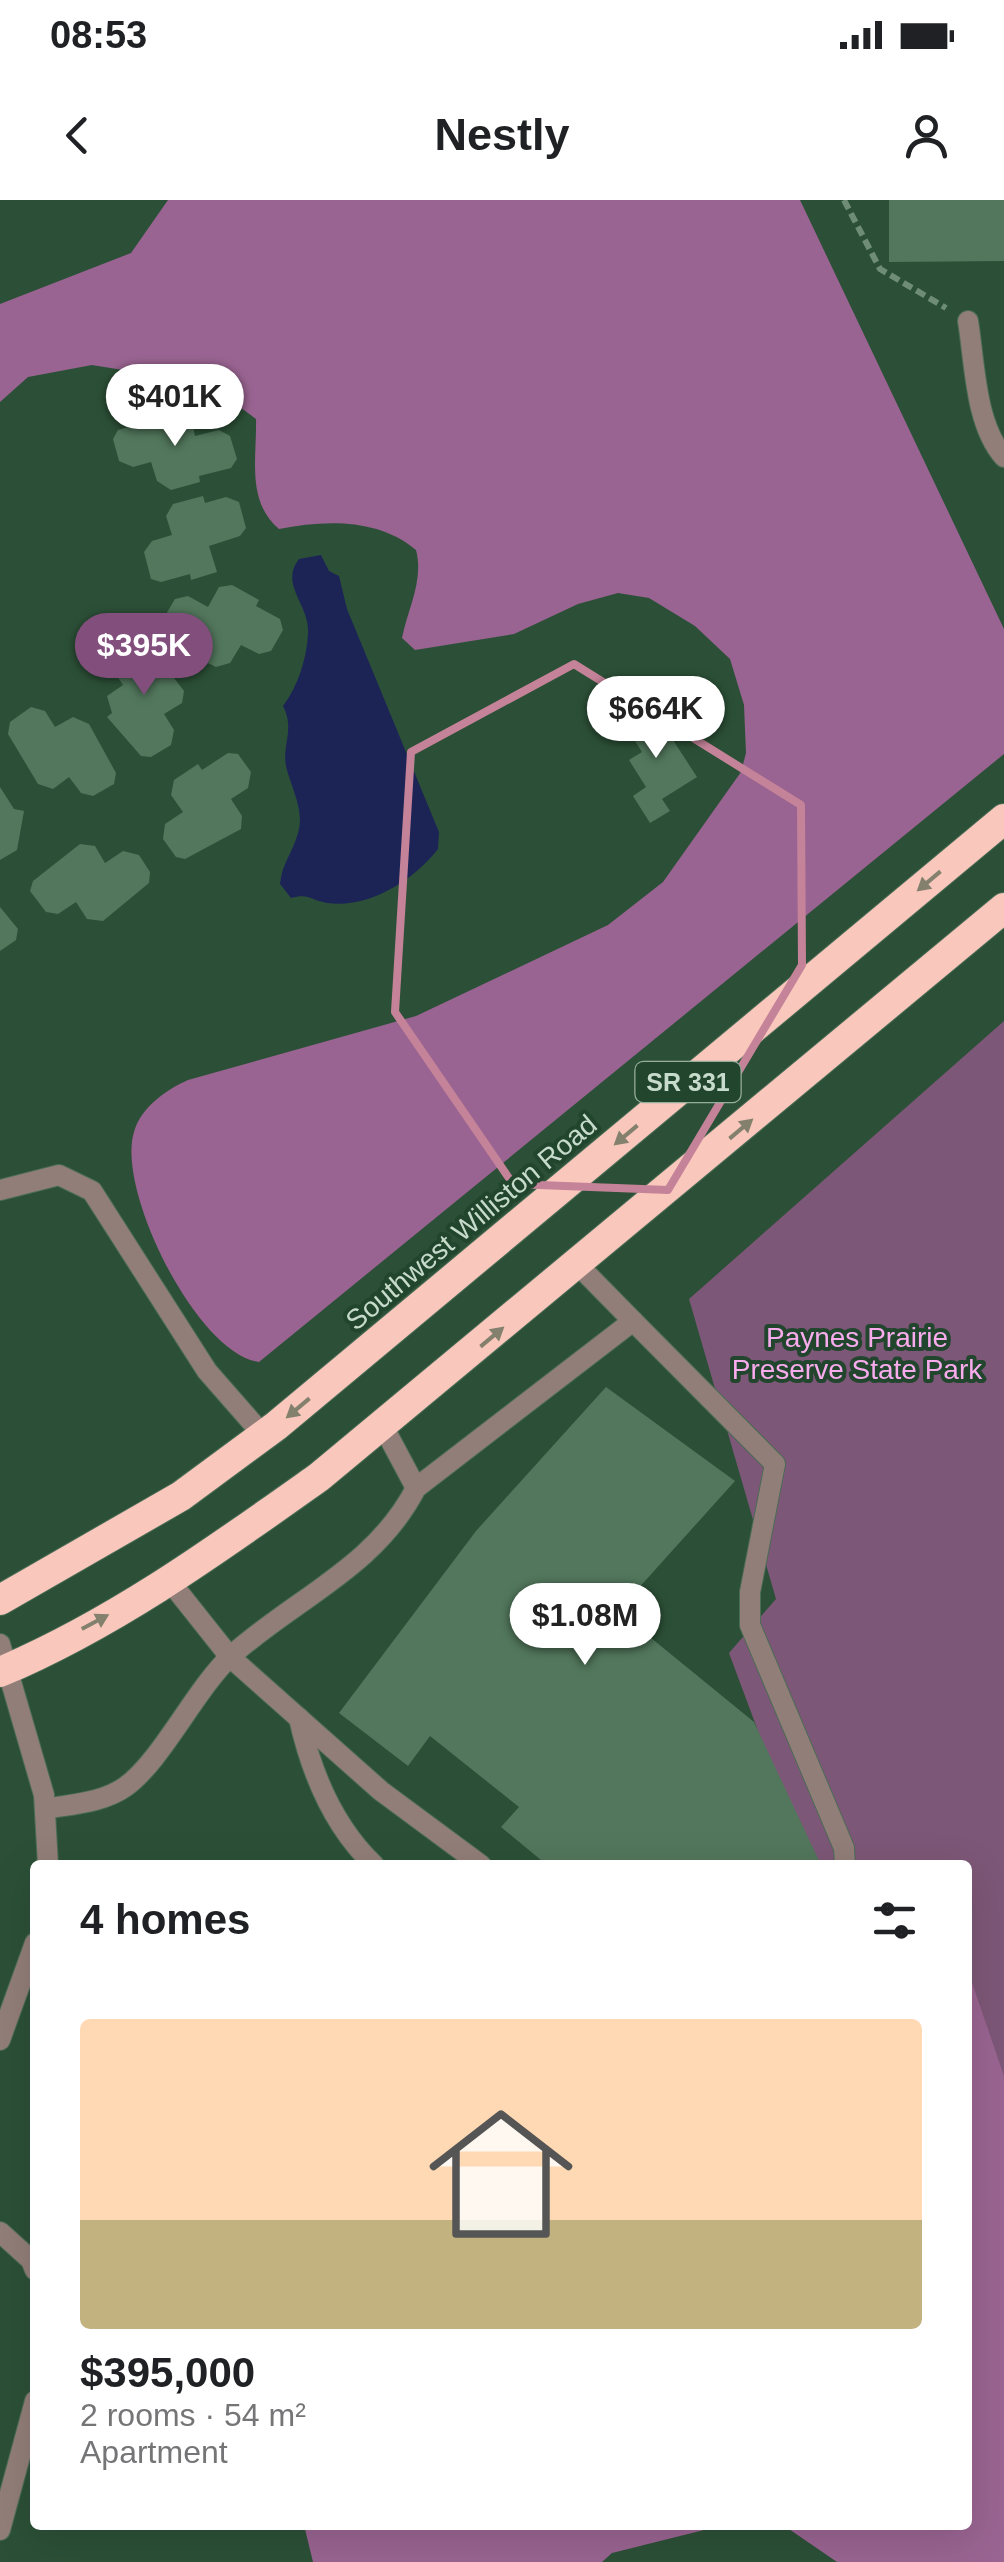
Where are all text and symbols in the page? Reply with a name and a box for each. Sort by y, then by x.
text: 08:53 [50,14,147,56]
icon: back [50,108,105,163]
icon: person [899,108,954,163]
text: Nestly [434,109,570,160]
pin: $401K [105,364,245,449]
text: $401K [128,378,222,414]
pin: $395K [74,613,214,698]
text: $395K [97,627,191,663]
pin: $664K [586,676,726,761]
text: $664K [609,690,703,726]
one-way arrow [917,870,942,892]
road number: SR 331 [636,1062,740,1102]
street label: Southwest Williston Road [340,1108,603,1336]
one-way arrow [729,1118,754,1140]
one-way arrow [613,1123,638,1145]
park label: Paynes Prairie Preserve State Park [732,1322,983,1385]
one-way arrow [479,1327,504,1348]
one-way arrow [285,1397,310,1418]
pin: $1.08M [504,1583,666,1668]
text: $1.08M [532,1597,638,1633]
one-way arrow [80,1614,109,1631]
icon: filters [867,1893,922,1948]
text: 4 homes [80,1896,250,1943]
icon: home [411,2084,591,2264]
text: $395,000 [80,2349,255,2396]
text: 2 rooms · 54 m² [80,2397,306,2433]
text: Apartment [80,2434,228,2470]

